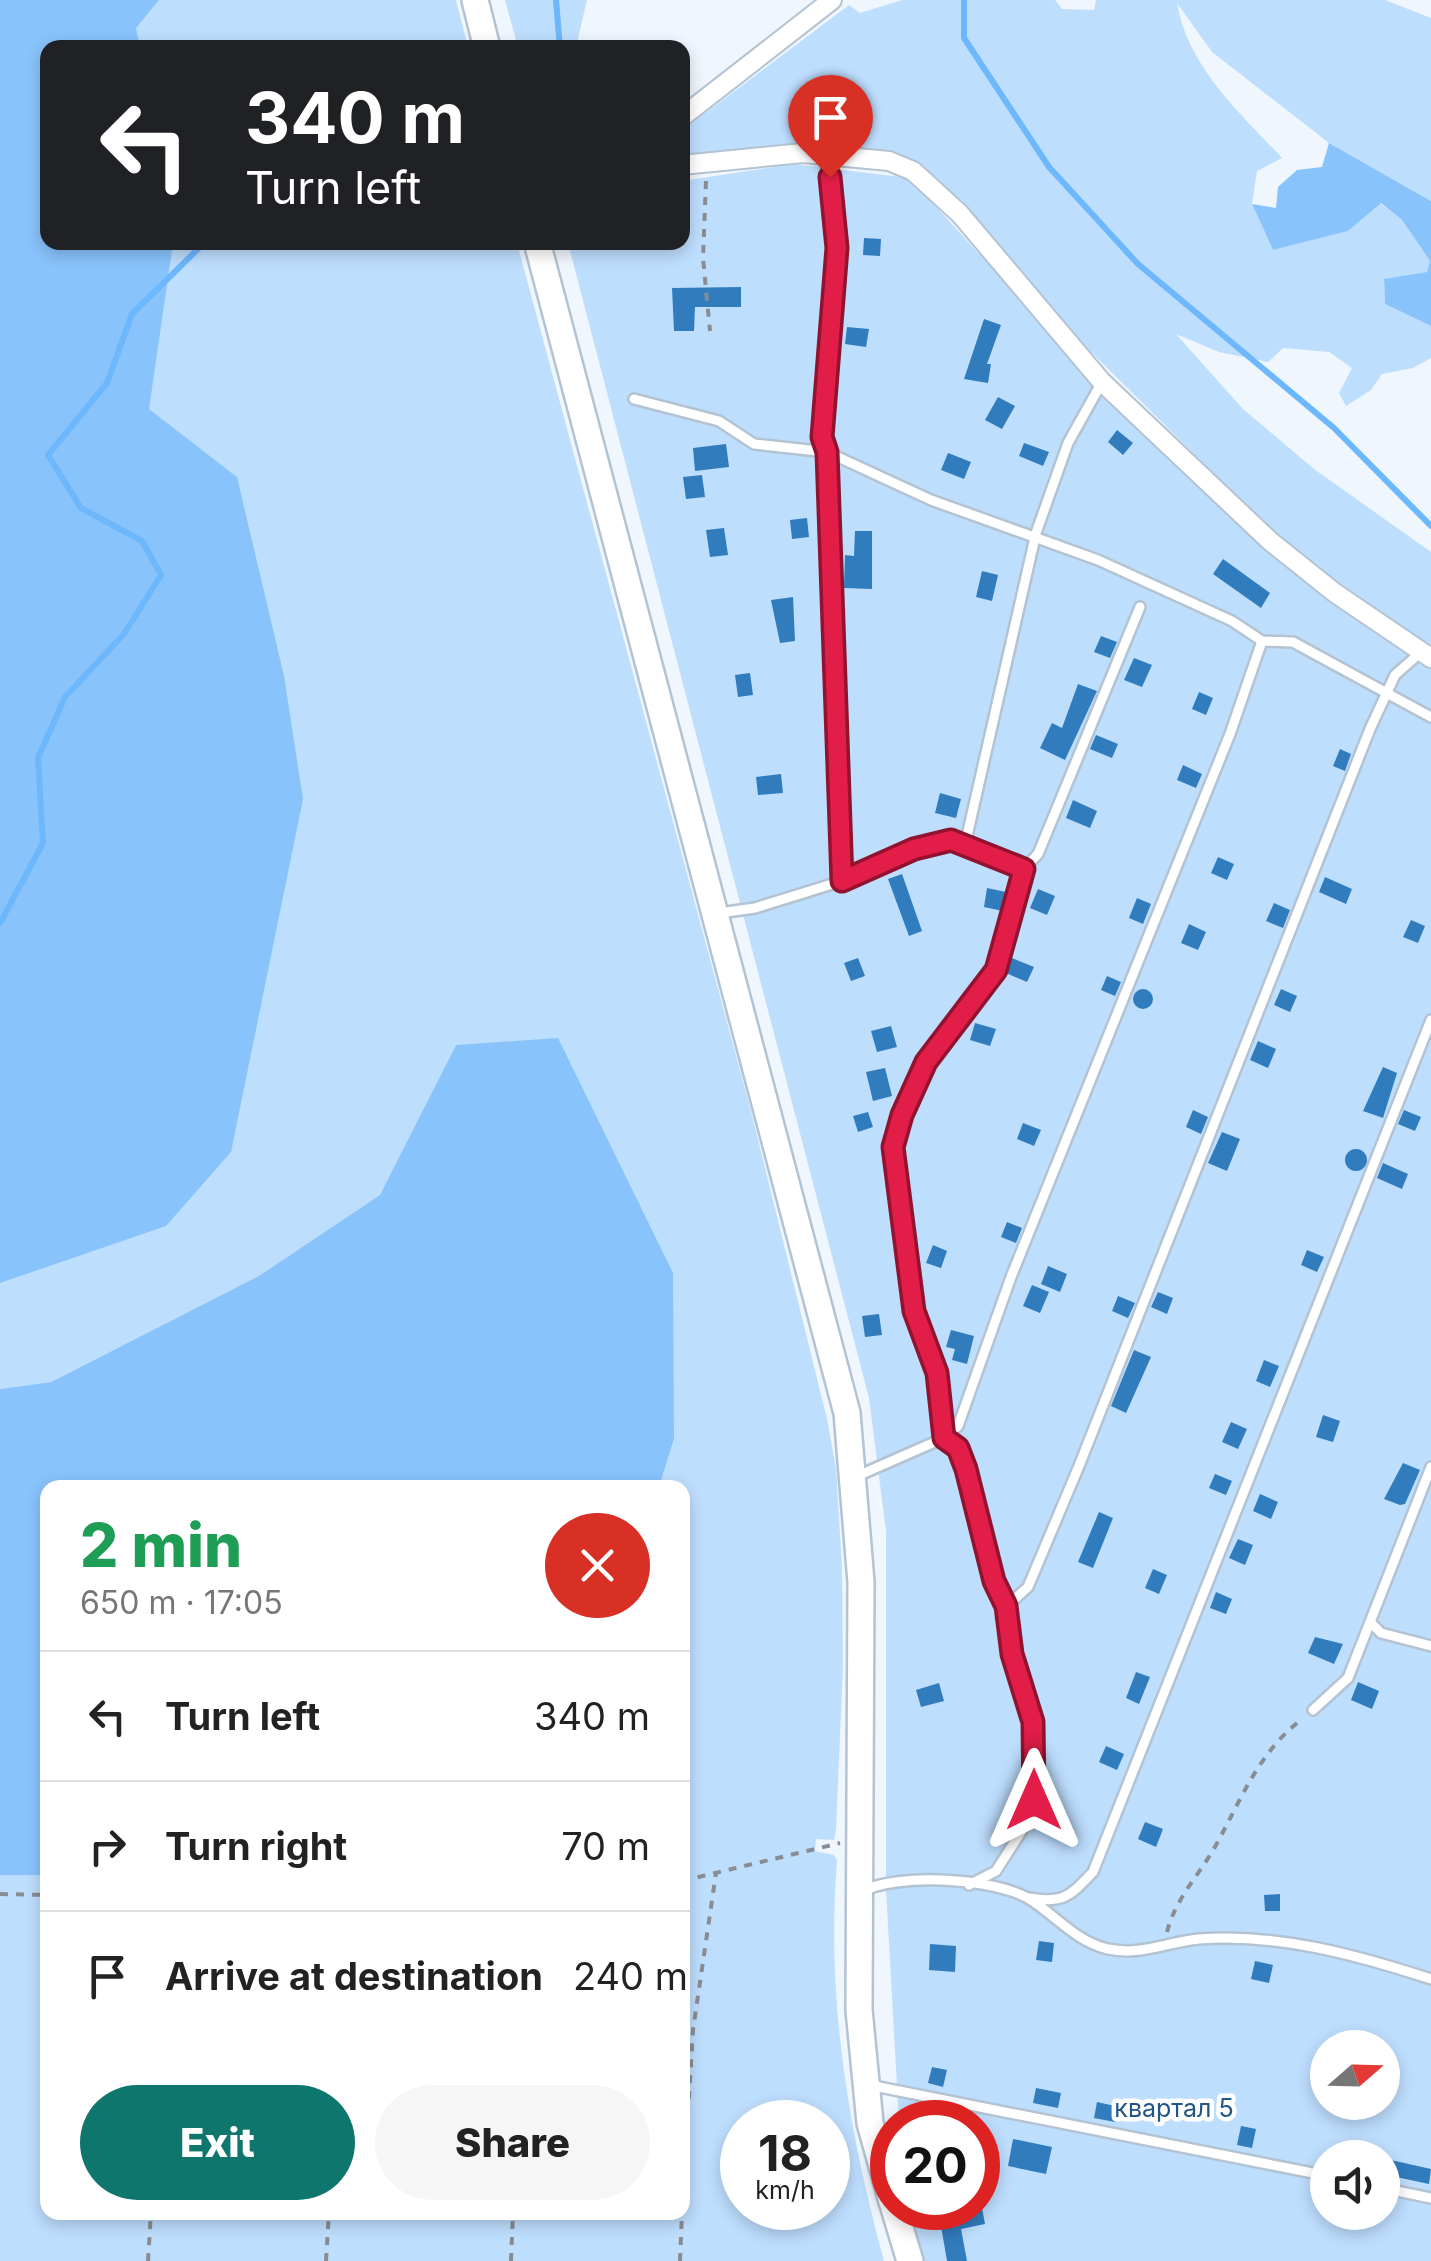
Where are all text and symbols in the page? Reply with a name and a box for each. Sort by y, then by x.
text: 340 m [245,75,465,160]
pin [788,75,873,178]
icon: left [80,80,210,210]
icon: arrive [803,90,858,145]
text: Turn left [245,160,421,215]
text: 2 min [80,1509,242,1581]
button: close [545,1513,650,1618]
text: 650 m · 17:05 [80,1583,283,1622]
icon: left [80,1689,135,1744]
text: Turn left [165,1693,320,1739]
text: 340 m [534,1693,650,1739]
position arrow [982,1748,1086,1852]
icon: right [80,1819,135,1874]
text: Turn right [165,1823,347,1869]
text: 70 m [561,1823,650,1869]
icon: arrive [80,1949,135,2004]
text: Arrive at destination [165,1953,543,1999]
text: 240 m [573,1953,688,1999]
north arrow [1310,2030,1400,2120]
map controls [1310,2030,1400,2230]
button: Exit [80,2085,355,2200]
button: Share [375,2085,650,2200]
park label: квартал 5 [1114,2093,1234,2123]
speed limit sign: 20 [870,2100,1000,2230]
text: 18 [758,2123,812,2183]
button: sound [1310,2140,1400,2230]
text: km/h [755,2175,815,2205]

